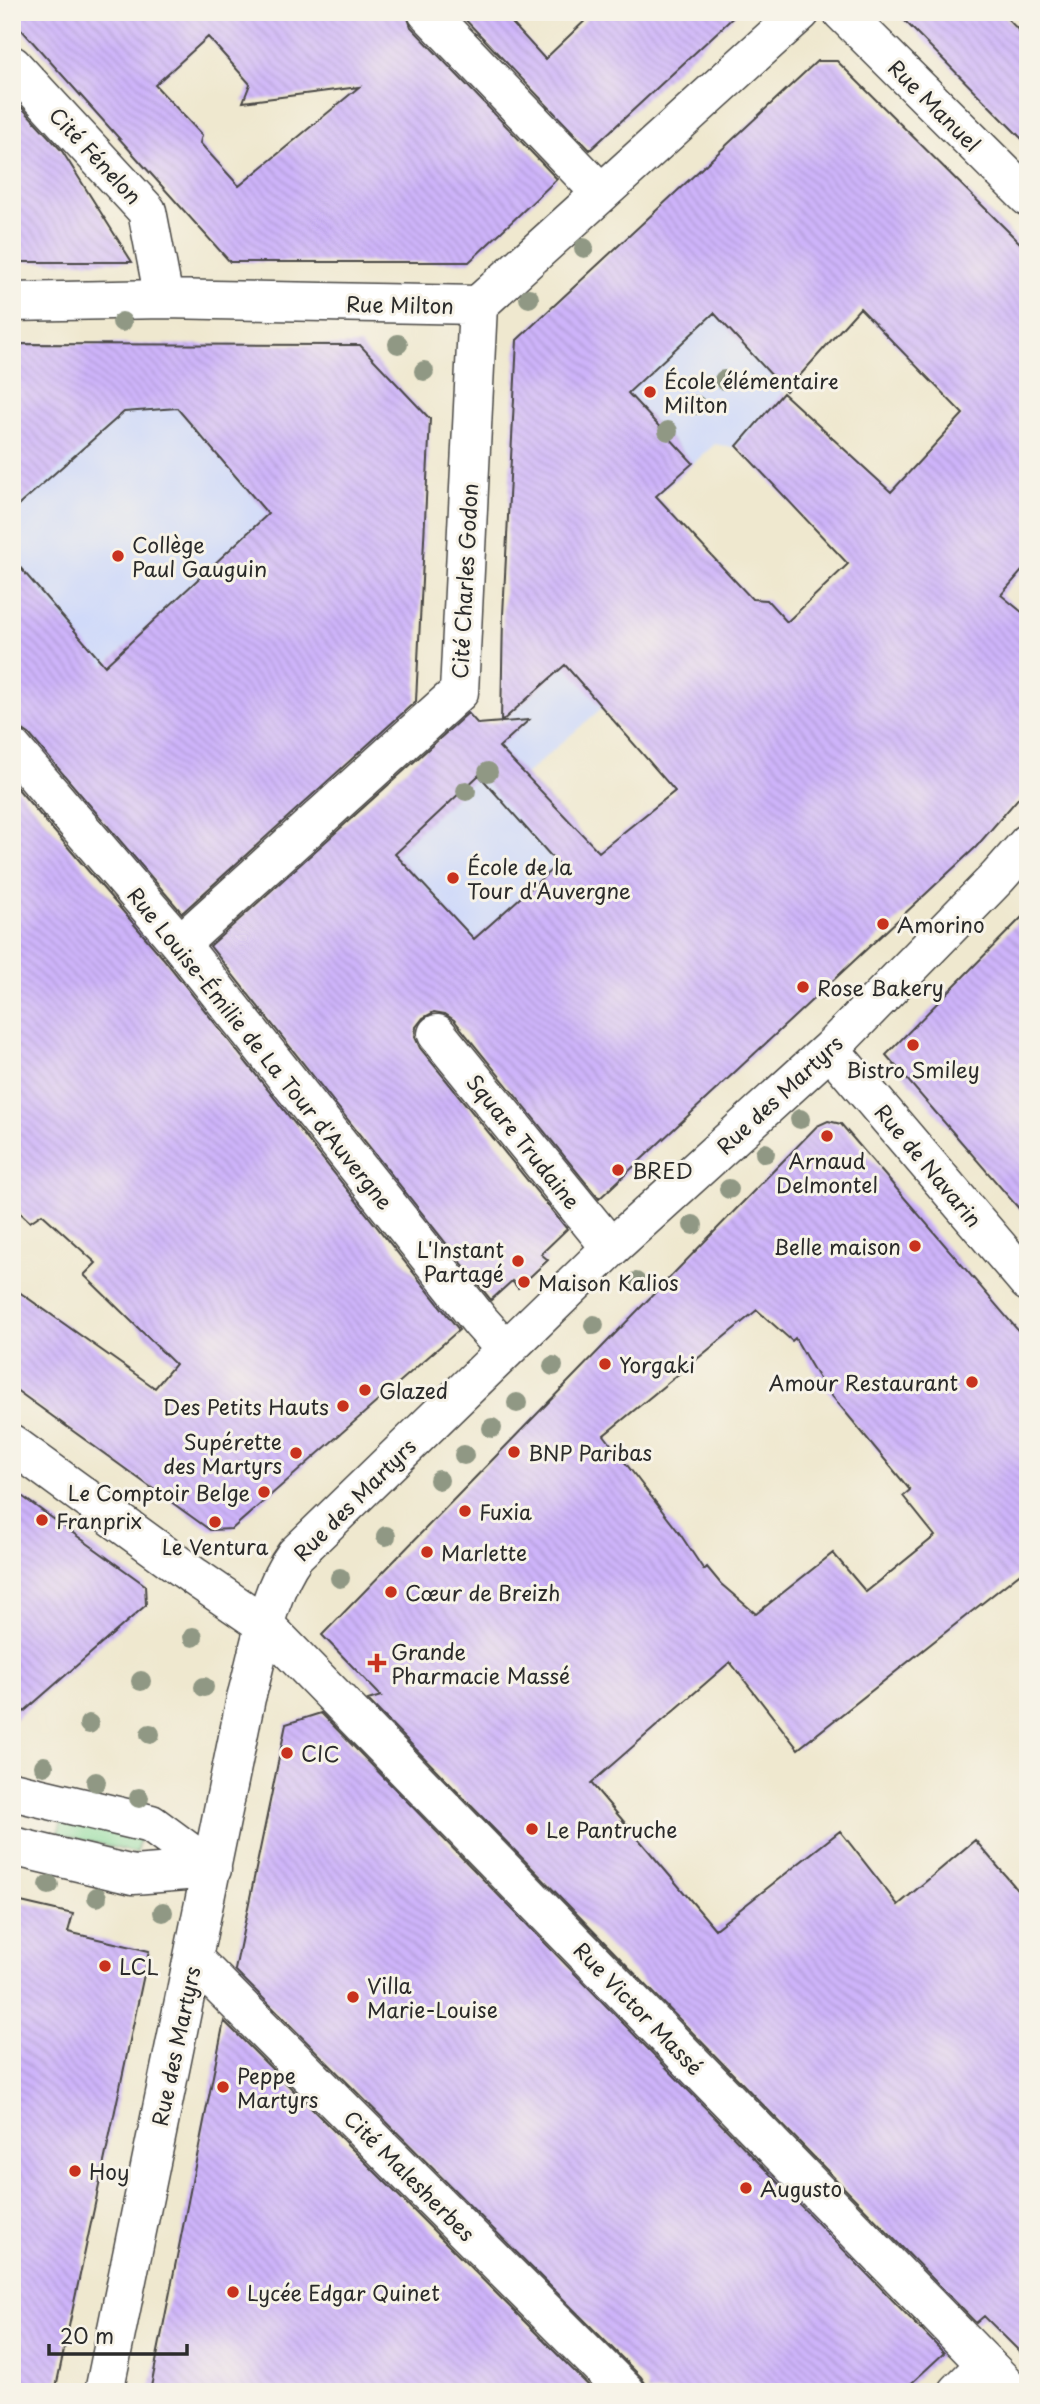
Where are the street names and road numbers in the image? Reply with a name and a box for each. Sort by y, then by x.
street label: Rue Manuel [881,51,989,159]
street label: Cité Fénelon [42,99,150,211]
street label: Rue Milton [346,287,454,321]
street label: Cité Charles Godon [443,482,485,680]
street label: Rue Louise-Émilie de La Tour d'Auvergne [121,880,401,1216]
street label: Rue des Martyrs [709,1027,849,1161]
street label: Square Trudaine [459,1066,589,1216]
street label: Rue de Navarin [868,1096,990,1234]
street label: Rue des Martyrs [285,1430,423,1568]
street label: Rue Victor Massé [567,1934,711,2082]
street label: Rue des Martyrs [142,1963,208,2129]
street label: Cité Malesherbes [337,2102,483,2248]

